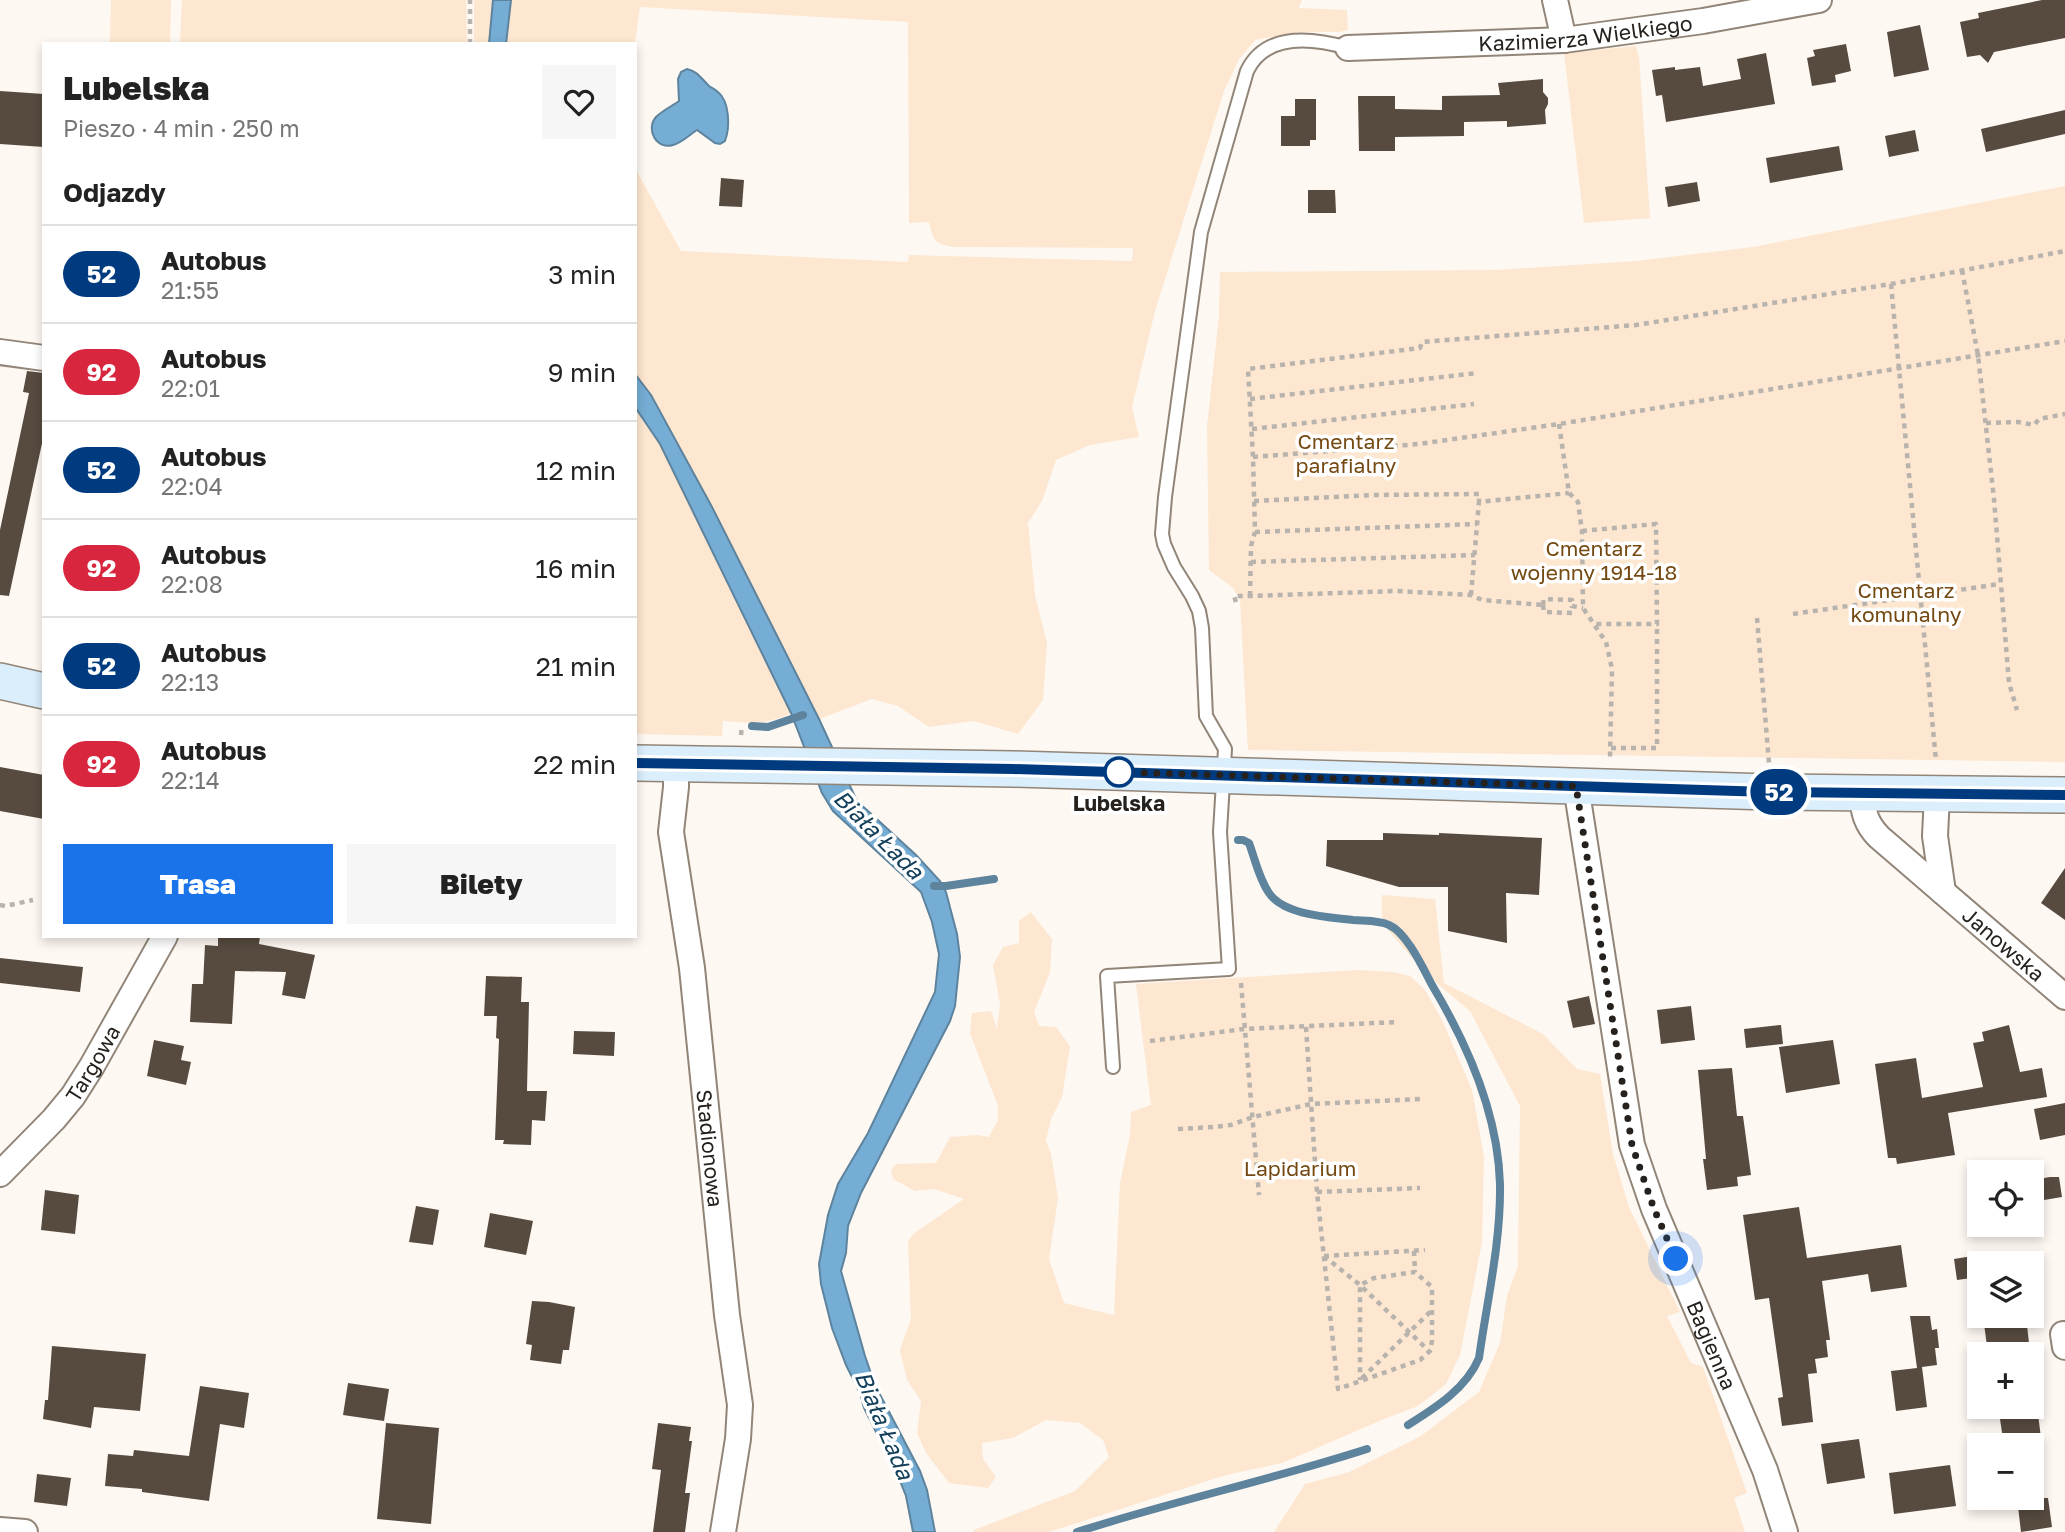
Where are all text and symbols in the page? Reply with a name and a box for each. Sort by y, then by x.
street label: Kazimierza Wielkiego [1478,10,1694,56]
button: heart [542,65,616,139]
text: Lubelska [63,68,209,107]
text: Pieszo · 4 min · 250 m [63,114,300,142]
text: Odjazdy [63,177,166,208]
text: Autobus [161,245,267,276]
text: 52 [87,259,116,288]
text: 3 min [548,259,616,290]
text: 21:55 [161,276,219,304]
text: Autobus [161,343,267,374]
text: 92 [87,357,116,386]
text: 9 min [548,357,616,388]
text: 22:01 [161,374,220,402]
park label: Cmentarz parafialny [1296,428,1397,478]
text: Autobus [161,441,267,472]
text: 52 [87,455,116,484]
text: 12 min [536,455,616,486]
text: 22:04 [161,472,223,500]
park label: Cmentarz wojenny 1914-18 [1511,535,1677,585]
text: Autobus [161,539,267,570]
text: 92 [87,553,116,582]
text: 16 min [535,553,616,584]
text: 22:08 [161,570,223,598]
park label: Cmentarz komunalny [1850,577,1962,627]
text: Autobus [161,637,267,668]
text: 52 [87,651,116,680]
text: 21 min [536,651,616,682]
text: 22:13 [161,668,219,696]
text: Autobus [161,735,267,766]
text: 92 [87,749,116,778]
text: 22 min [533,749,616,780]
marker: Lubelska [1104,757,1134,787]
text: 22:14 [161,766,220,794]
line badge: 52 [1748,769,1810,815]
text: 52 [1764,777,1794,806]
water label: Biała Łada [828,783,930,885]
place label: Lubelska [1073,790,1165,816]
button: Trasa [63,844,333,924]
button: Bilety [347,844,616,924]
street label: Janowska [1957,902,2050,987]
street label: Targowa [60,1020,125,1107]
street label: Stadionowa [691,1088,729,1208]
park label: Lapidarium [1244,1155,1356,1181]
map controls [1967,1160,2044,1510]
button: locate [1967,1160,2044,1237]
your location [1658,1241,1693,1276]
button: layers [1967,1251,2044,1328]
street label: Bagienna [1681,1297,1742,1394]
button: + [1967,1342,2044,1419]
water label: Biała Łada [850,1367,921,1484]
button: − [1967,1433,2044,1510]

